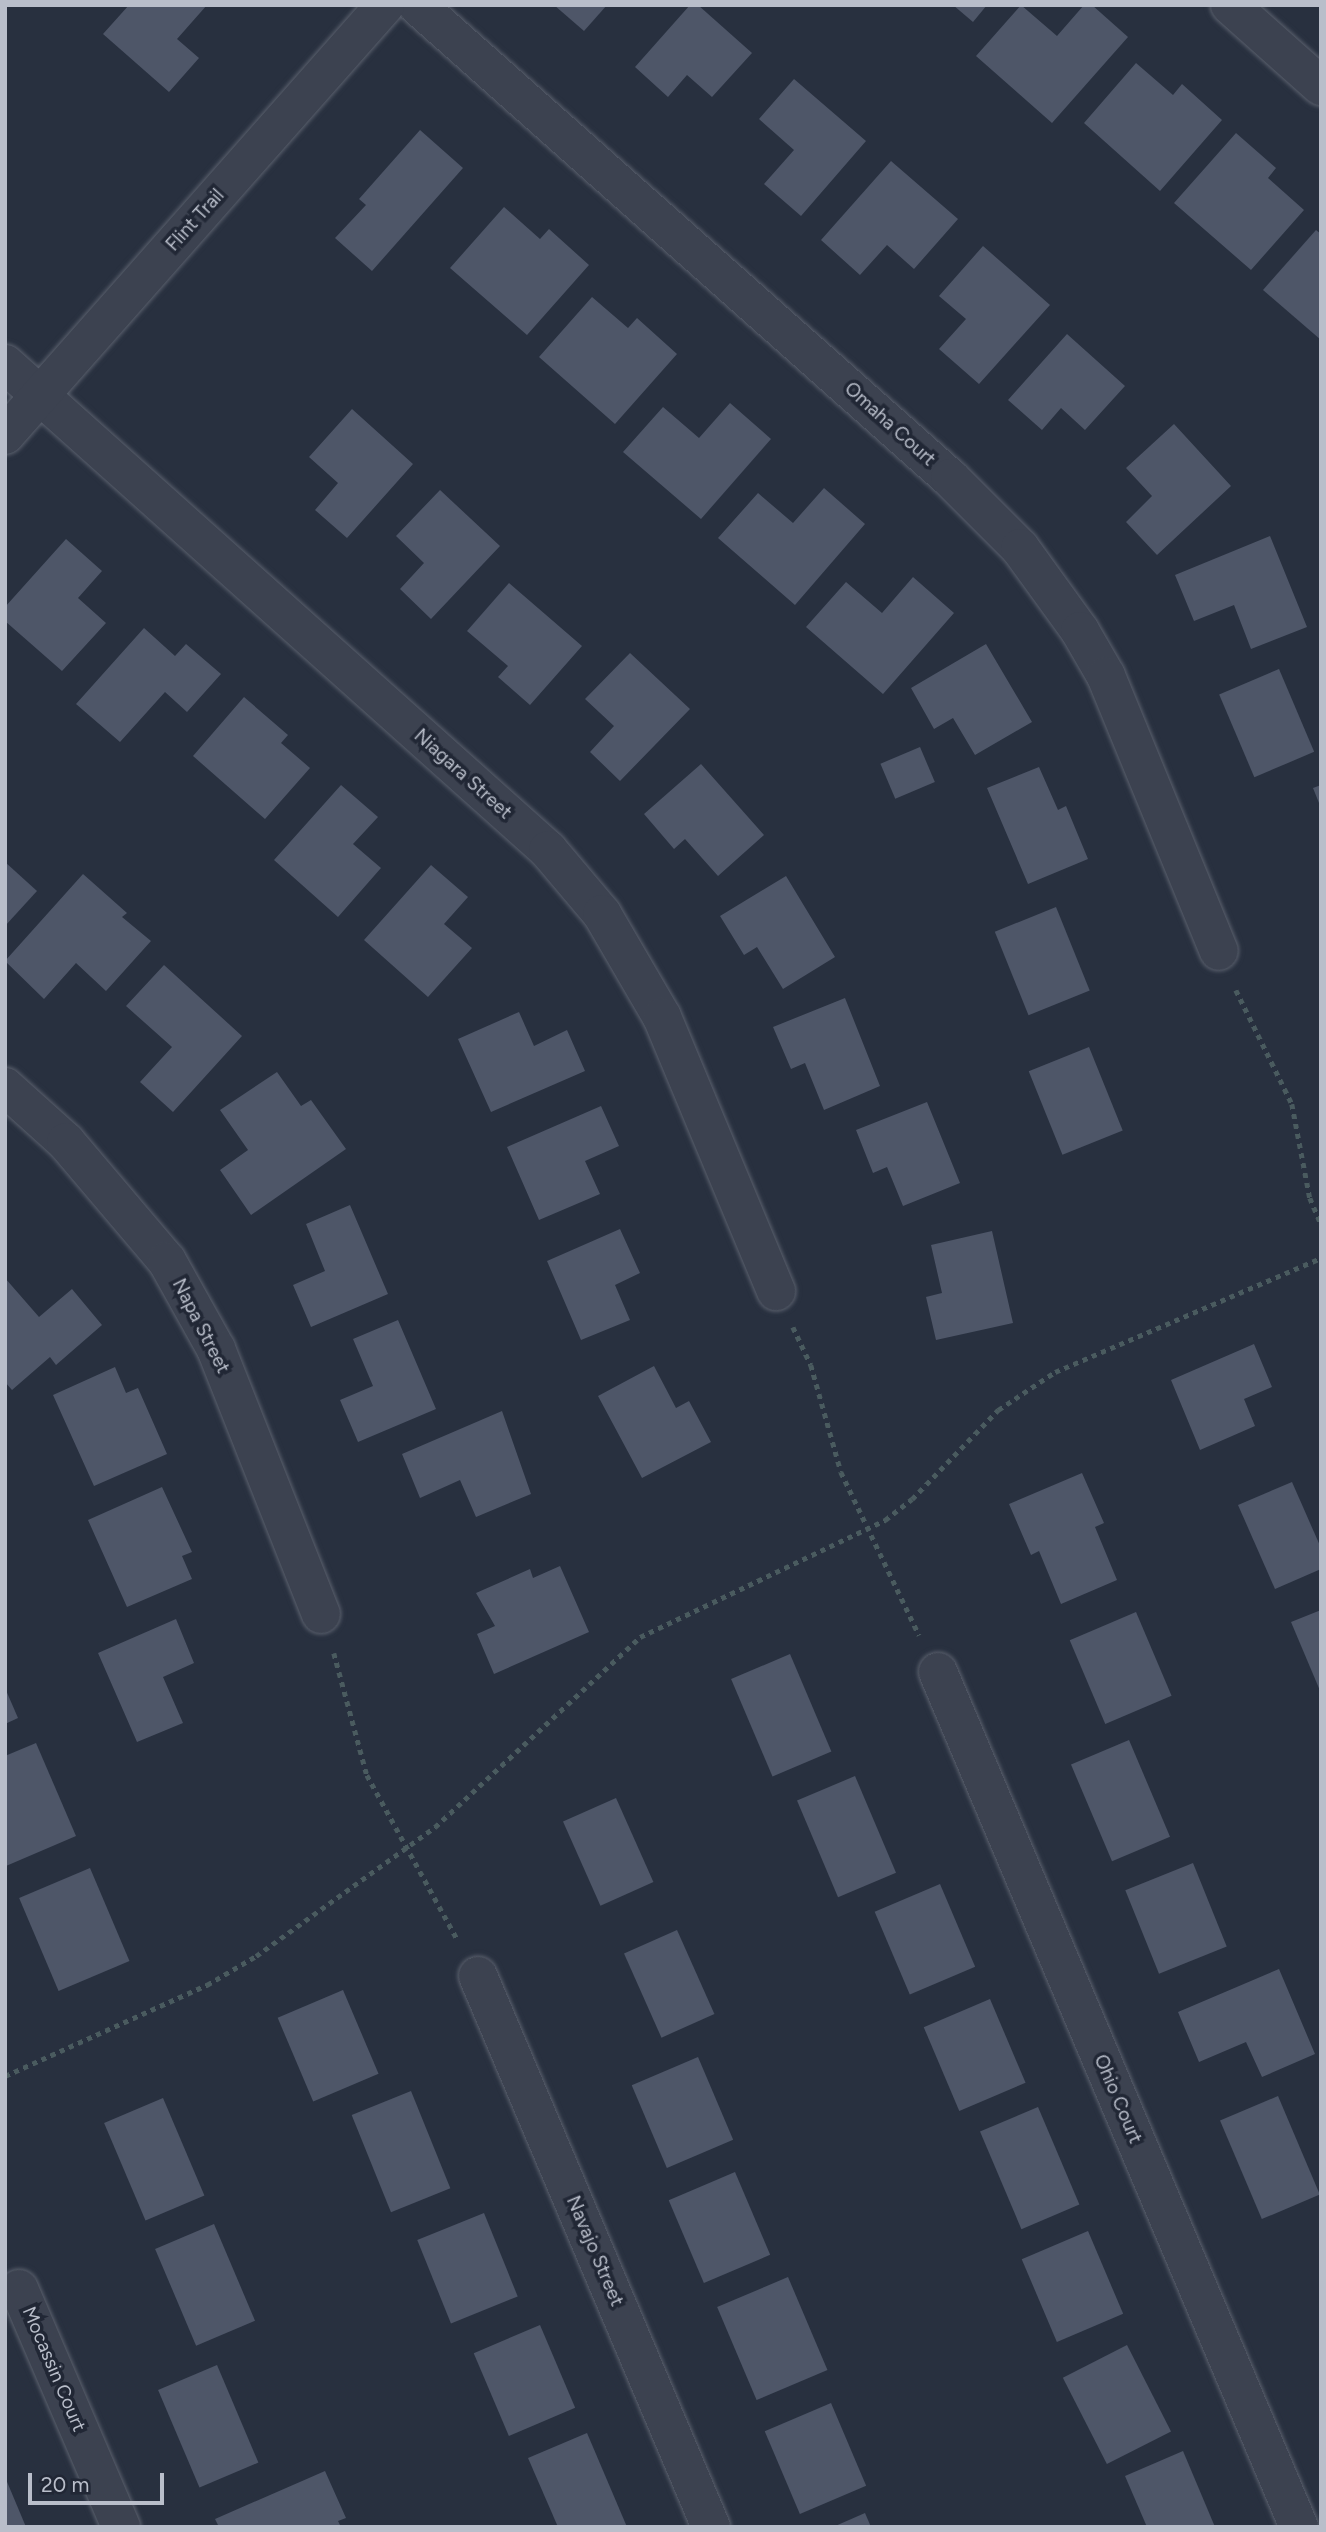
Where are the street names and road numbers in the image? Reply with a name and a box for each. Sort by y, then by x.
street label: Flint Trail [161,184,229,256]
street label: Omaha Court [840,377,940,471]
street label: Niagara Street [409,724,517,824]
street label: Napa Street [167,1275,235,1377]
street label: Ohio Court [1089,2051,1147,2147]
street label: Navajo Street [562,2192,628,2310]
street label: Mocassin Court [17,2303,91,2435]

